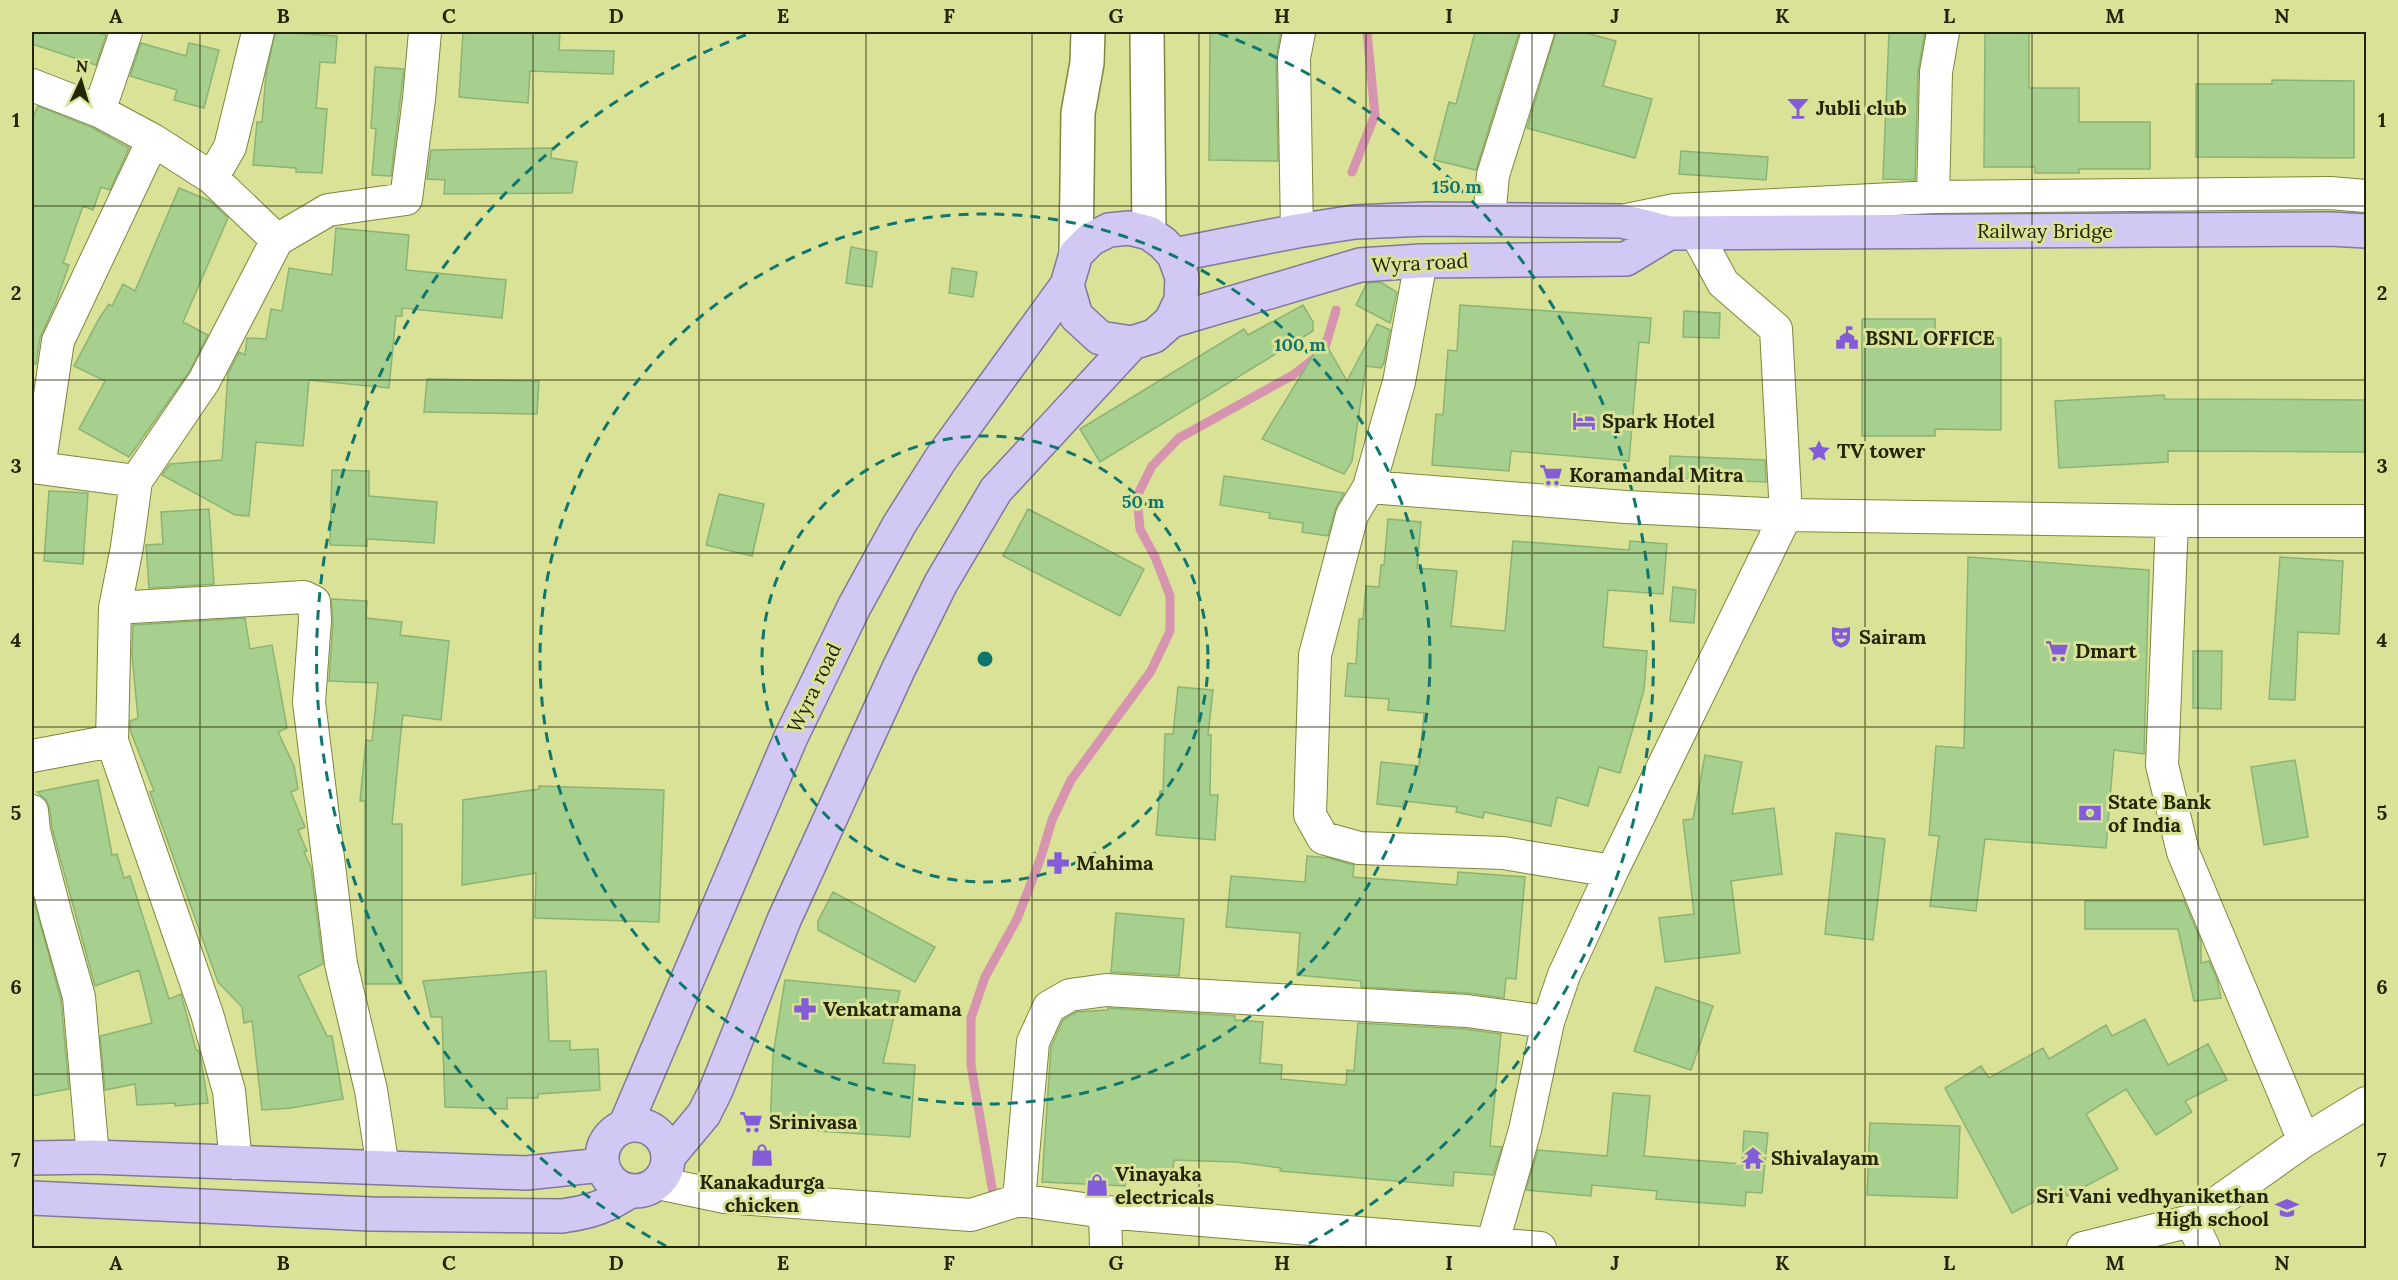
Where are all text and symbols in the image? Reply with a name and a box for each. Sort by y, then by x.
text: A [109,3,123,28]
text: B [276,3,290,28]
text: C [442,3,456,28]
text: D [608,3,624,28]
text: E [777,3,789,28]
text: F [943,3,955,28]
text: G [1108,3,1124,28]
text: H [1274,3,1290,28]
text: I [1445,3,1453,28]
text: J [1610,3,1620,28]
text: K [1775,3,1790,28]
text: L [1943,3,1955,28]
text: M [2105,3,2125,28]
text: N [2274,3,2290,28]
north arrow [51,51,111,111]
text: N [75,56,89,76]
bar icon: Jubli club [1785,95,1811,121]
place label: Jubli club [1816,95,1907,120]
text: 1 [12,107,20,132]
text: 1 [2378,107,2386,132]
text: 150 m [1432,175,1482,198]
street label: Railway Bridge [1977,218,2113,243]
street label: Wyra road [1371,247,1469,278]
text: 2 [11,280,21,305]
text: 2 [2377,280,2387,305]
public building icon: BSNL OFFICE [1834,325,1860,351]
place label: BSNL OFFICE [1865,325,1995,350]
text: 100 m [1274,333,1326,356]
hotel icon: Spark Hotel [1571,408,1597,434]
place label: Spark Hotel [1602,408,1715,433]
place icon: TV tower [1806,438,1832,464]
place label: TV tower [1837,438,1926,463]
text: 3 [10,453,22,478]
text: 3 [2376,453,2388,478]
supermarket icon: Koramandal Mitra [1538,462,1564,488]
place label: Koramandal Mitra [1569,462,1744,487]
text: 50 m [1122,490,1165,513]
theatre icon: Sairam [1828,624,1854,650]
place label: Sairam [1859,624,1927,649]
text: 4 [11,627,22,652]
text: 4 [2377,627,2388,652]
supermarket icon: Dmart [2044,638,2070,664]
place label: Dmart [2075,638,2138,663]
street label: Wyra road [781,639,846,737]
centre of rings [975,649,995,669]
place label: State Bank of India [2108,789,2211,837]
text: 5 [11,800,22,825]
bank icon: State Bank of India [2077,800,2103,826]
text: 5 [2377,800,2388,825]
pharmacy icon: Mahima [1045,850,1071,876]
place label: Mahima [1076,850,1154,875]
text: 6 [10,974,22,999]
text: 6 [2376,974,2388,999]
pharmacy icon: Venkatramana [792,996,818,1022]
place label: Venkatramana [823,996,962,1021]
supermarket icon: Srinivasa [738,1109,764,1135]
place label: Srinivasa [769,1109,858,1134]
shop icon: Kanakadurga chicken [749,1142,775,1168]
temple icon: Shivalayam [1740,1145,1766,1171]
place label: Shivalayam [1771,1145,1880,1170]
text: 7 [11,1147,21,1172]
text: 7 [2377,1147,2387,1172]
place label: Vinayaka electricals [1115,1161,1215,1209]
place label: Kanakadurga chicken [699,1169,825,1217]
shop icon: Vinayaka electricals [1084,1172,1110,1198]
place label: Sri Vani vedhyanikethan High school [2036,1183,2269,1231]
school or university icon: Sri Vani vedhyanikethan High school [2274,1195,2300,1221]
text: A [109,1250,123,1275]
text: B [276,1250,290,1275]
text: C [442,1250,456,1275]
text: D [608,1250,624,1275]
text: E [777,1250,789,1275]
text: F [943,1250,955,1275]
text: G [1108,1250,1124,1275]
text: H [1274,1250,1290,1275]
text: I [1445,1250,1453,1275]
text: J [1610,1250,1620,1275]
text: K [1775,1250,1790,1275]
text: L [1943,1250,1955,1275]
text: M [2105,1250,2125,1275]
text: N [2274,1250,2290,1275]

